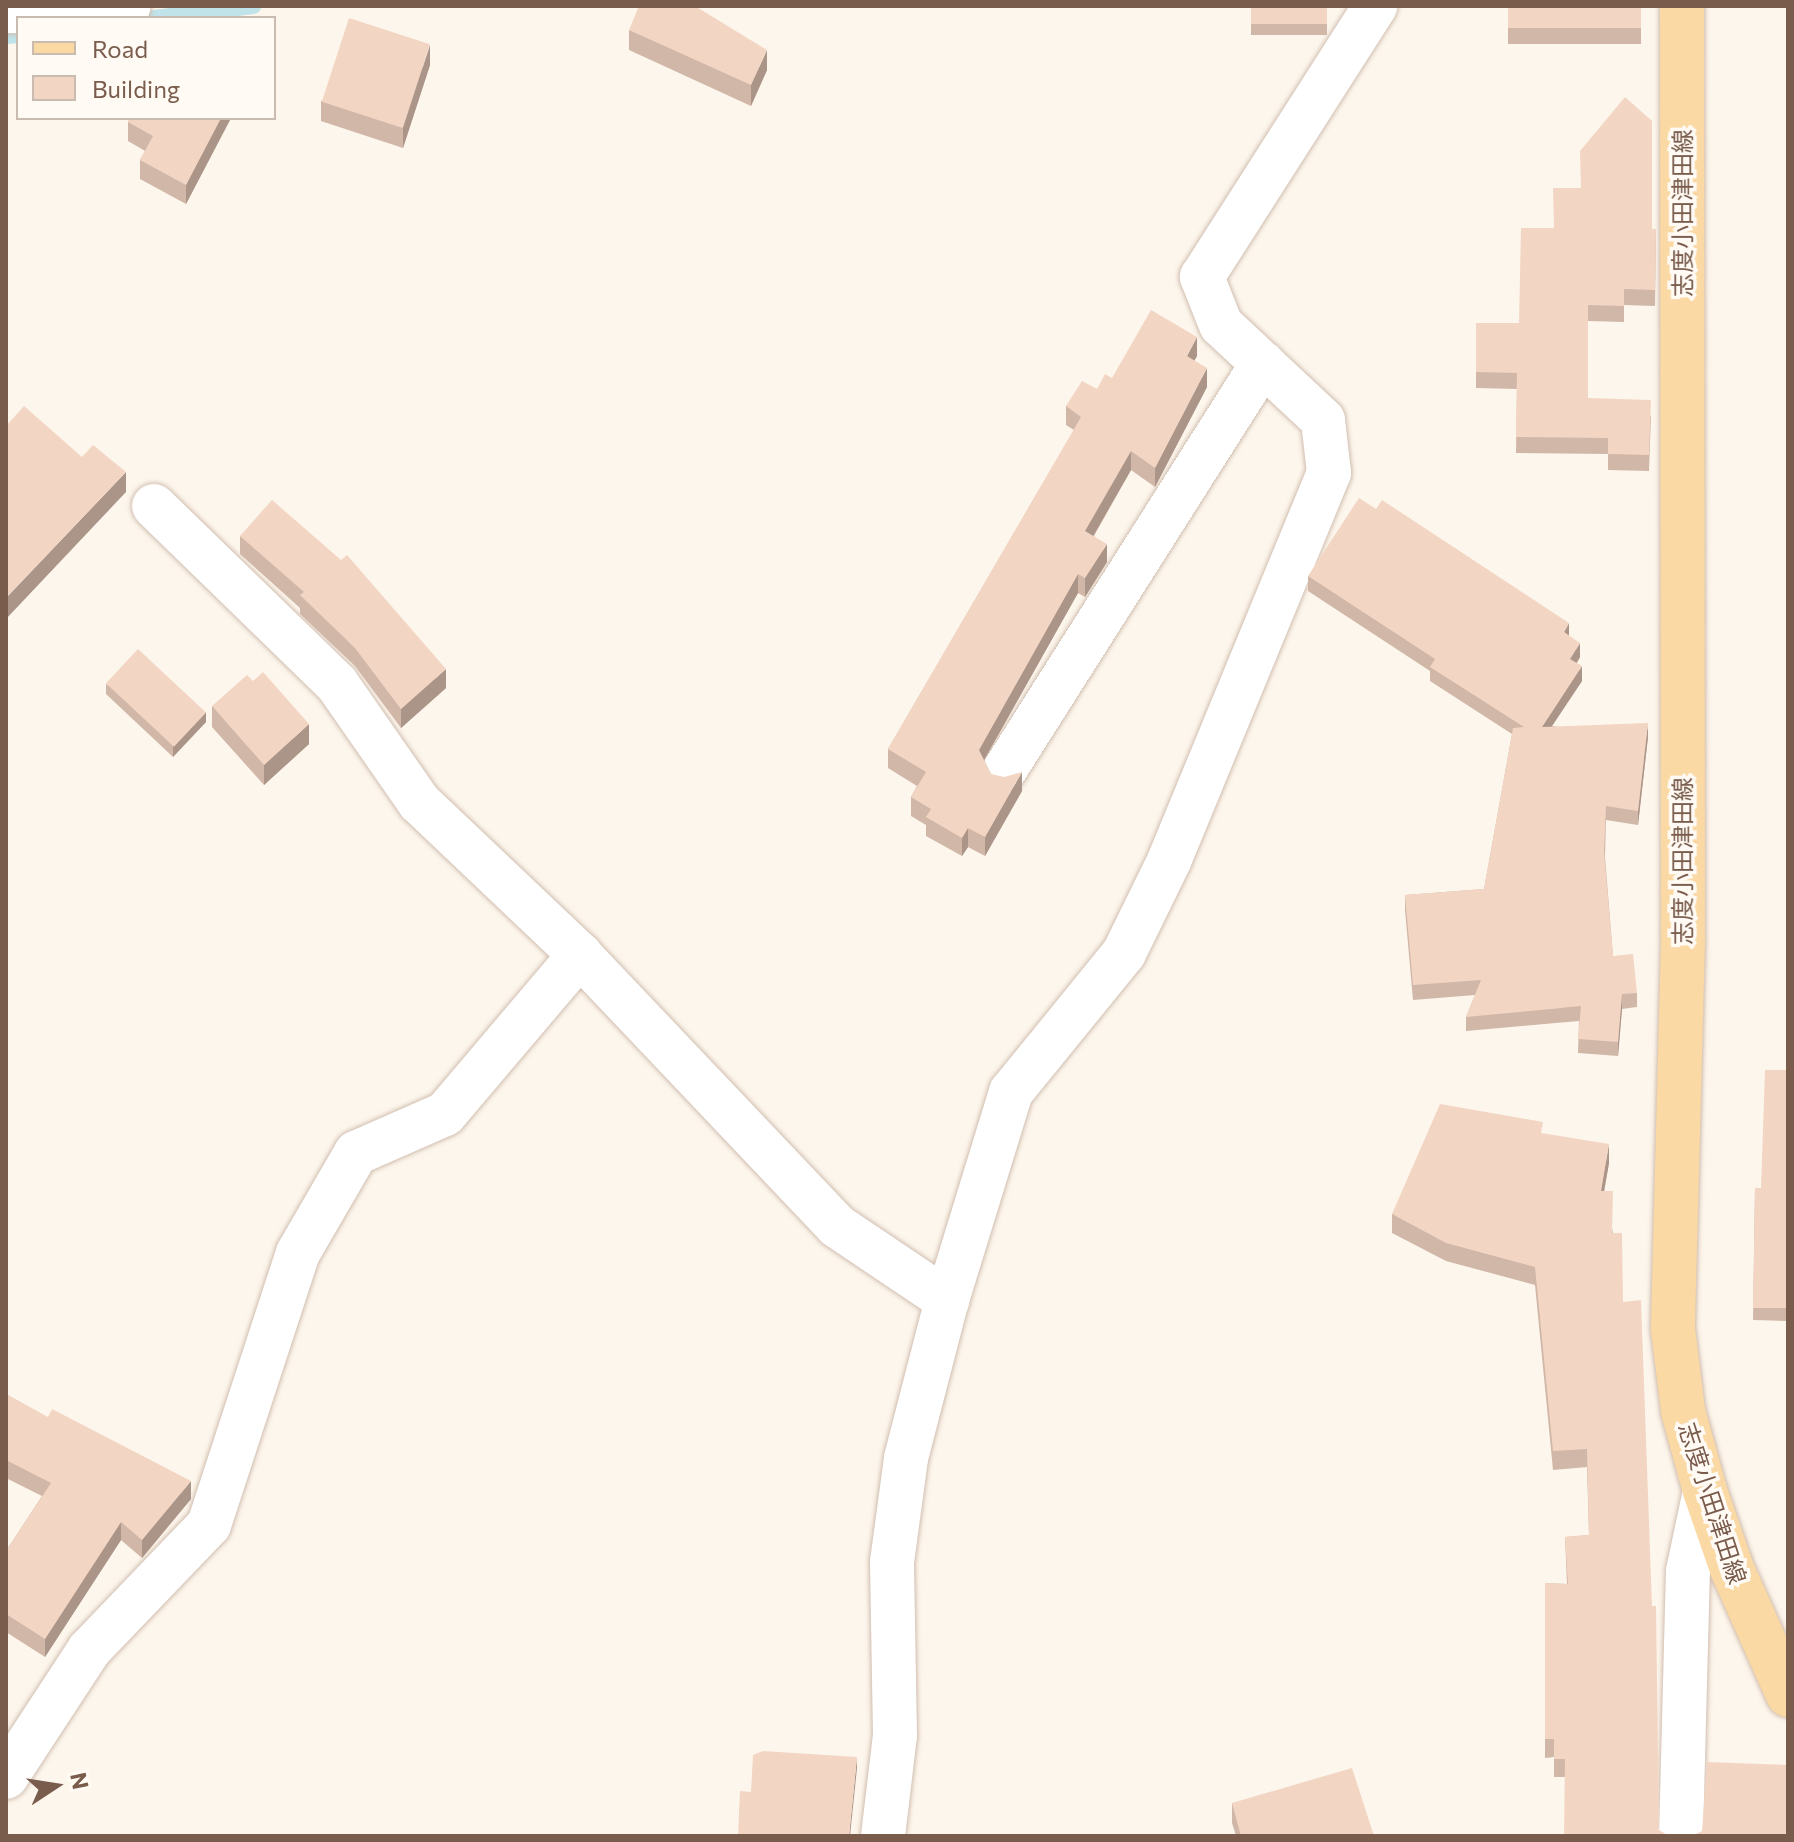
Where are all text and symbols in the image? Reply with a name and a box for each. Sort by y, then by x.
legend [16,16,276,120]
text: Road [92,34,148,63]
text: Building [92,74,180,103]
street label: 志度小田津田線 [1668,129,1696,297]
street label: 志度小田津田線 [1668,777,1696,945]
street label: 志度小田津田線 [1673,1419,1753,1587]
north arrow [16,1746,96,1826]
text: N [65,1770,95,1792]

